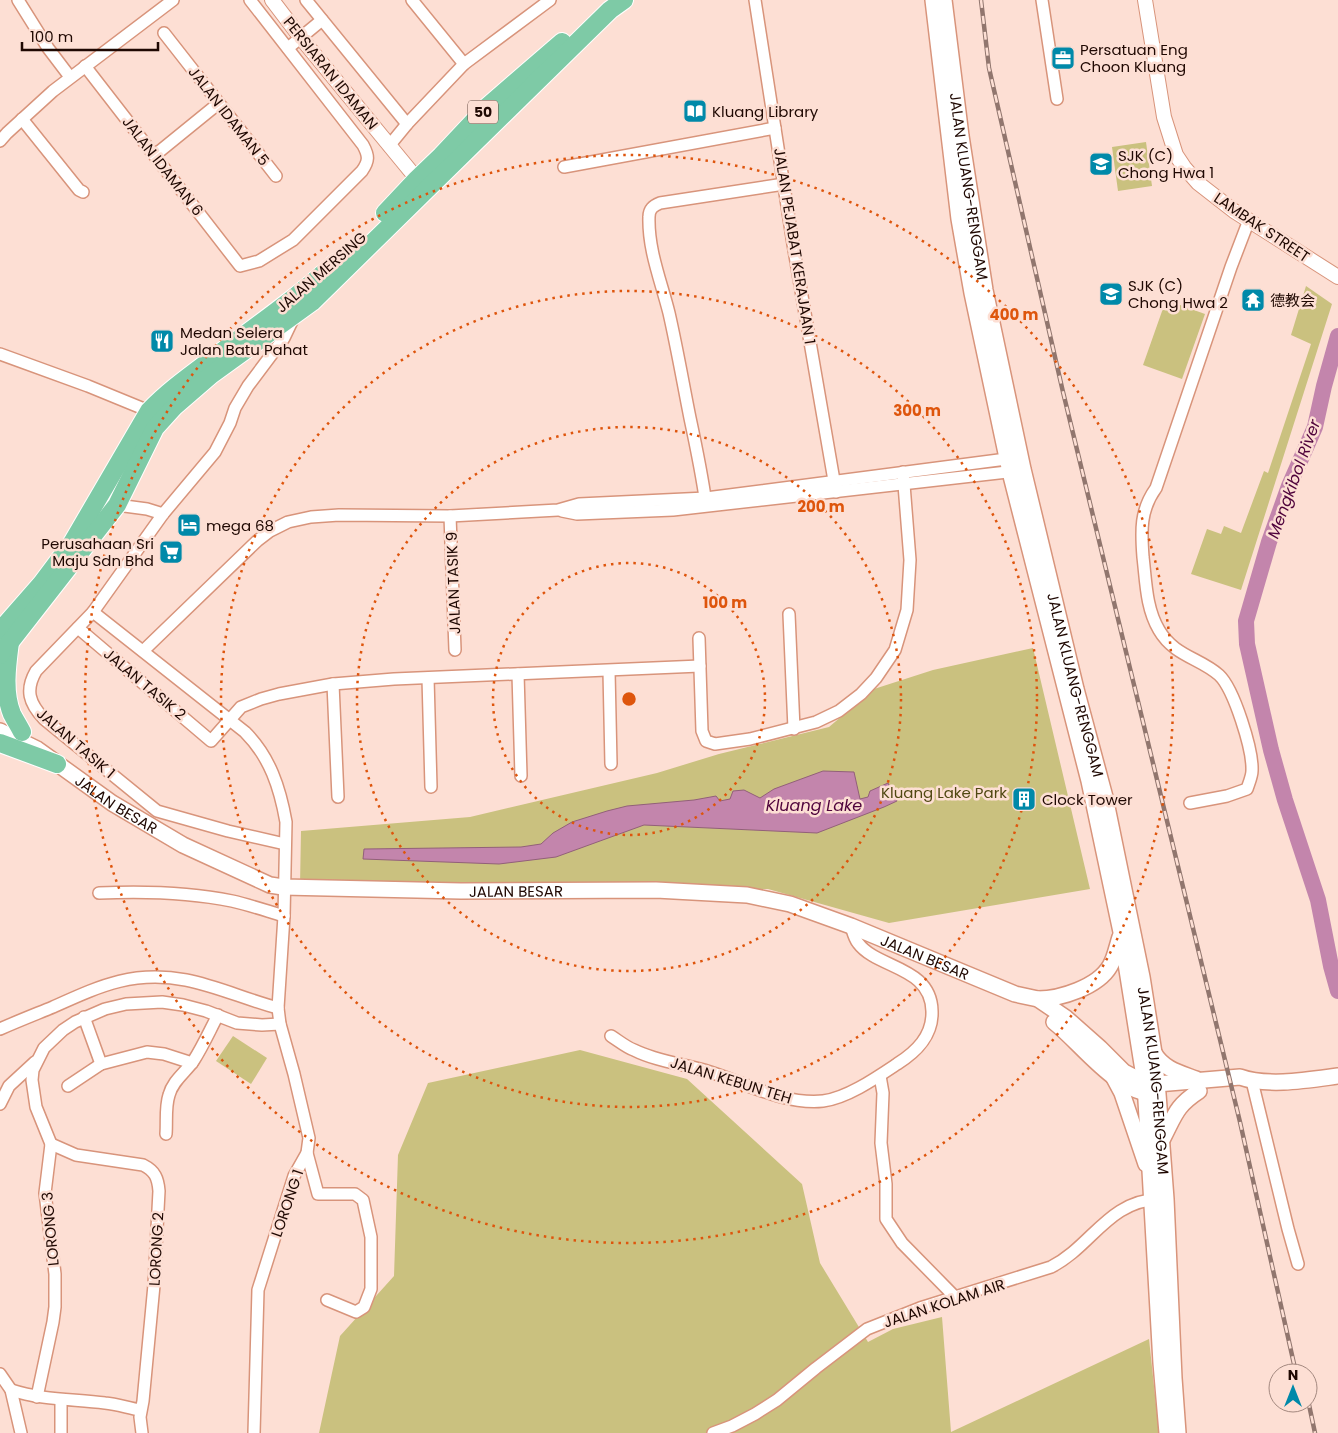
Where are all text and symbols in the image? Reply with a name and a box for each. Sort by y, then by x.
street label: PERSIARAN IDAMAN [279,12,383,134]
scale bar [22,20,159,52]
text: 100 m [30,26,73,47]
place label: Persatuan Eng Choon Kluang [1080,39,1188,77]
office icon: Persatuan Eng Choon Kluang [1050,45,1076,71]
street label: JALAN IDAMAN 5 [184,62,274,170]
street label: JALAN KLUANG-RENGGAM [945,91,994,281]
library icon: Kluang Library [682,98,708,124]
road number: 50 [468,100,498,124]
place label: Kluang Library [712,101,819,122]
street label: JALAN IDAMAN 6 [118,112,208,220]
place label: SJK (C) Chong Hwa 1 [1118,145,1214,183]
street label: JALAN PEJABAT KERAJAAN 1 [769,146,821,346]
school or university icon: SJK (C) Chong Hwa 1 [1088,151,1114,177]
street label: LAMBAK STREET [1210,187,1314,267]
street label: JALAN MERSING [271,227,371,317]
place label: SJK (C) Chong Hwa 2 [1128,275,1228,313]
school or university icon: SJK (C) Chong Hwa 2 [1098,281,1124,307]
temple icon: 德教会 [1240,287,1266,313]
place label: 德教会 [1270,290,1315,311]
text: 400 m [990,304,1039,325]
place label: Medan Selera Jalan Batu Pahat [180,322,308,360]
restaurant icon: Medan Selera Jalan Batu Pahat [149,328,175,354]
text: 300 m [893,400,941,421]
water label: Mengkibol River [1262,415,1327,542]
text: 200 m [797,496,845,517]
hotel icon: mega 68 [176,512,202,538]
place label: mega 68 [206,515,274,536]
street label: JALAN TASIK 9 [441,531,465,635]
place label: Perusahaan Sri Maju Sdn Bhd [41,533,154,571]
supermarket icon: Perusahaan Sri Maju Sdn Bhd [158,539,184,565]
street label: JALAN KLUANG-RENGGAM [1043,590,1110,779]
text: 100 m [703,592,747,613]
street label: JALAN TASIK 2 [99,643,191,725]
centre of rings [620,690,638,708]
street label: JALAN TASIK 1 [32,703,120,783]
street label: JALAN BESAR [71,770,162,838]
park label: Kluang Lake Park [881,782,1007,803]
building icon: Clock Tower [1011,786,1037,812]
place label: Clock Tower [1042,789,1133,810]
water label: Kluang Lake [766,794,862,817]
street label: JALAN BESAR [469,880,563,901]
street label: JALAN BESAR [877,929,973,984]
street label: JALAN KLUANG-RENGGAM [1133,985,1175,1175]
street label: JALAN KEBUN TEH [668,1052,794,1108]
street label: LORONG 1 [266,1166,308,1240]
street label: LORONG 3 [36,1191,64,1267]
street label: LORONG 2 [144,1211,168,1287]
street label: JALAN KOLAM AIR [881,1273,1007,1333]
north arrow [1268,1363,1318,1413]
text: N [1288,1365,1298,1385]

